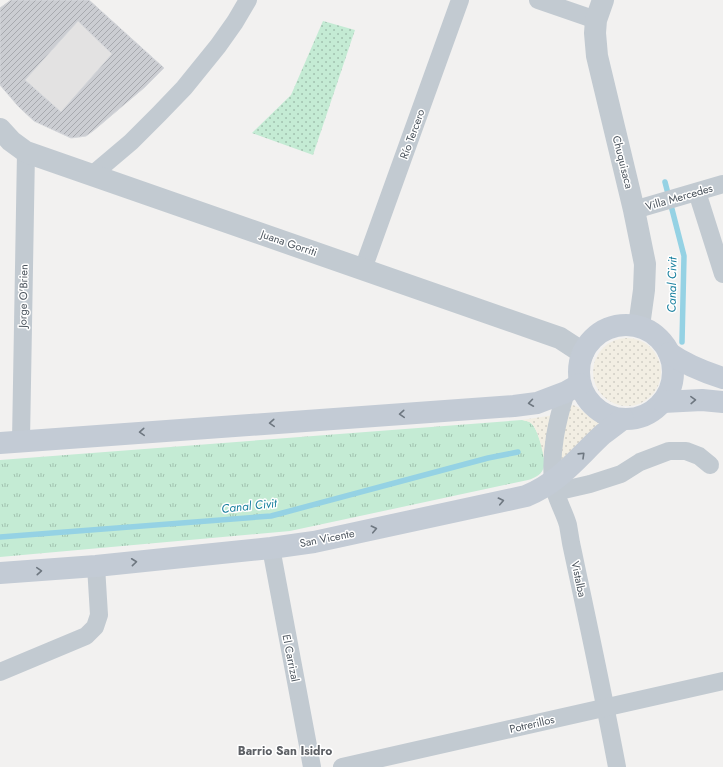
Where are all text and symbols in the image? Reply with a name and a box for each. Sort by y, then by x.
street label: Río Tercero [396,107,428,161]
street label: Chuquisaca [609,134,637,190]
street label: Villa Mercedes [644,180,715,214]
street label: Juana Gorriti [257,225,319,260]
water label: Canal Civit [663,256,682,313]
street label: Jorge O'Brien [14,264,32,330]
one-way arrow [690,396,696,405]
one-way arrow [528,398,534,407]
one-way arrow [399,409,405,418]
one-way arrow [269,418,275,427]
one-way arrow [139,428,146,437]
one-way arrow [577,453,585,460]
water label: Canal Civit [220,494,279,518]
one-way arrow [498,498,504,506]
street label: San Vicente [298,525,356,551]
one-way arrow [371,525,377,533]
one-way arrow [131,558,137,567]
street label: Vistalba [567,559,591,599]
one-way arrow [36,566,42,575]
street label: El Carrizal [279,633,303,683]
street label: Potrerillos [508,711,557,737]
district label: Barrio San Isidro [238,742,332,760]

